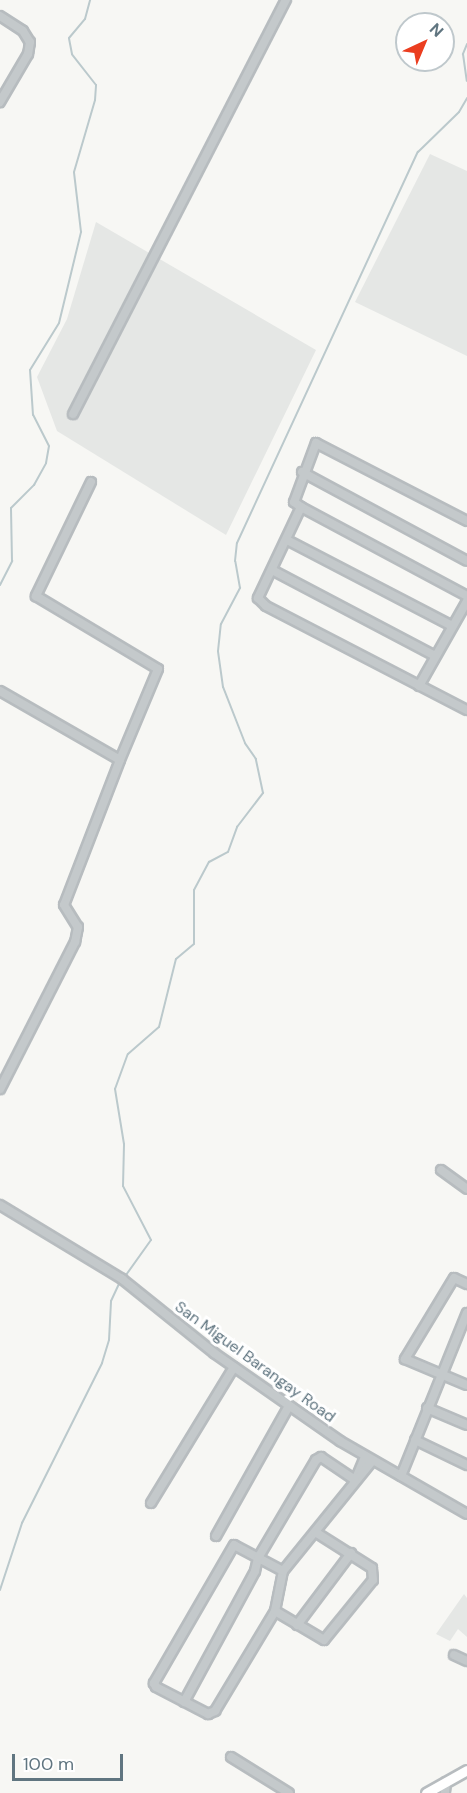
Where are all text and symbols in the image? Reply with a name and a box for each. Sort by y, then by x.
north arrow [395,12,455,72]
text: N [425,19,448,42]
street label: San Miguel Barangay Road [171,1297,339,1427]
scale bar [15,1742,126,1780]
text: 100 m [23,1752,74,1776]

